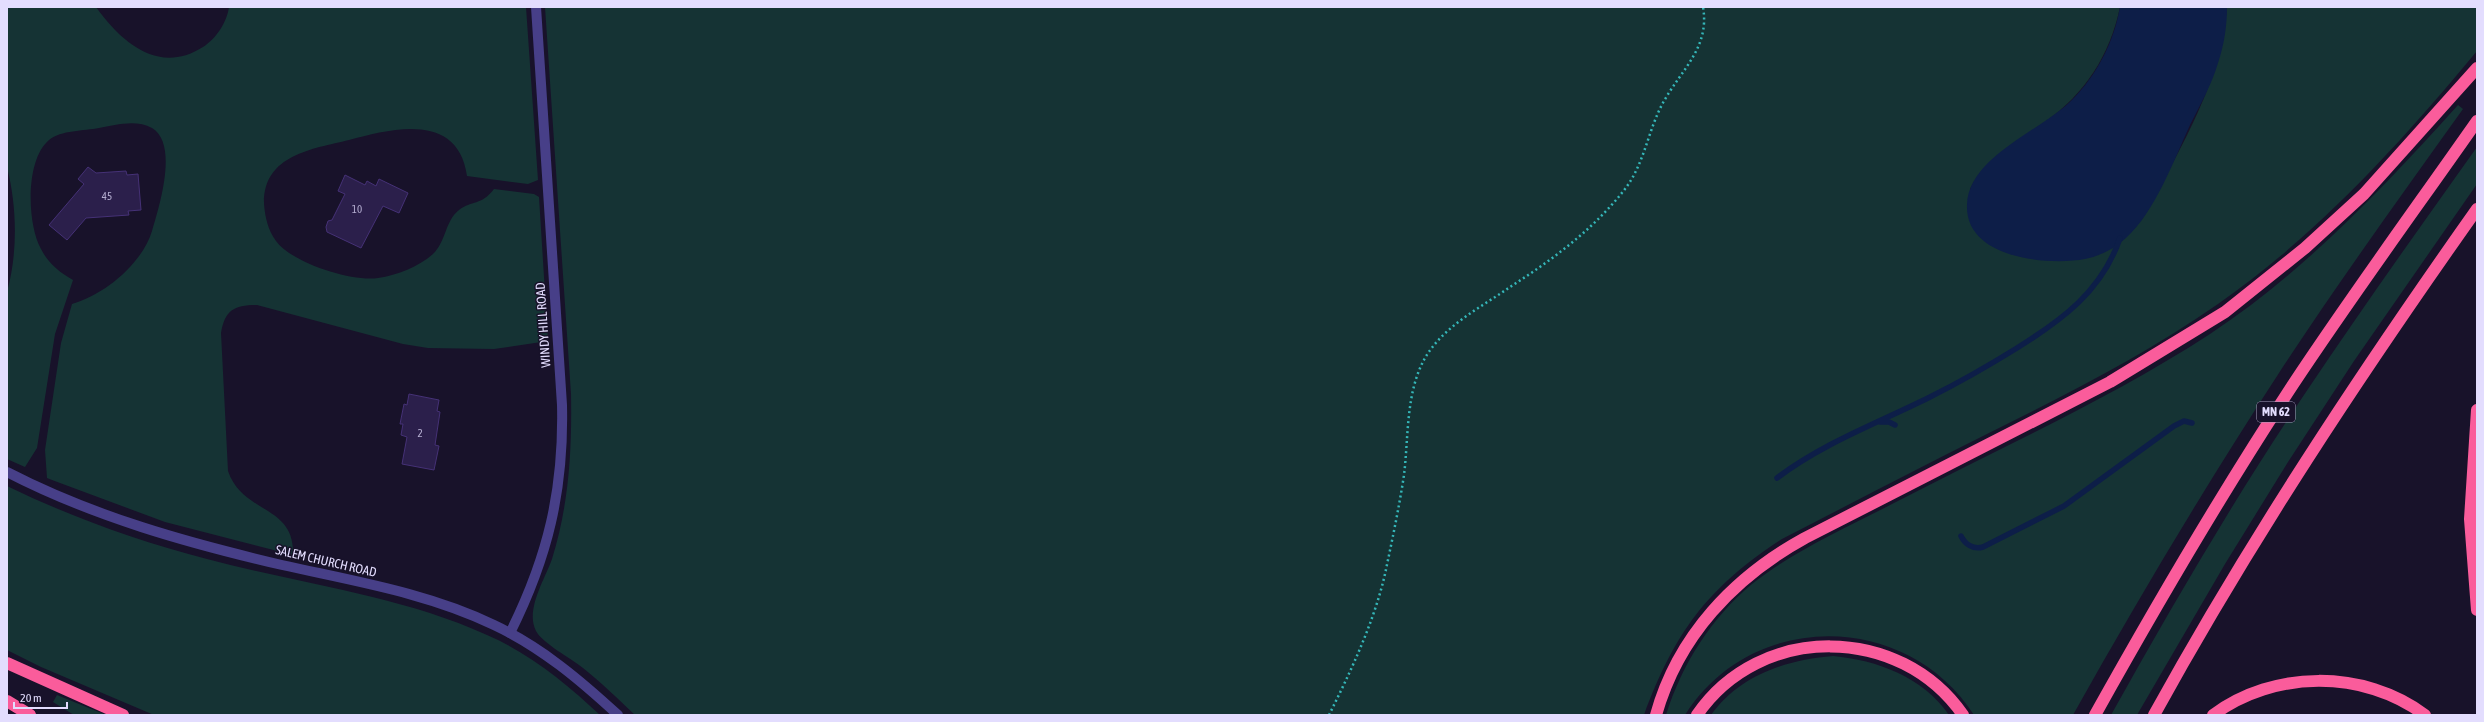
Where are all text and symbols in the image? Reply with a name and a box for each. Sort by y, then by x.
house number: 45 [102,190,112,202]
house number: 10 [352,203,362,215]
street label: WINDY HILL ROAD [533,282,553,368]
road number: MN 62 [2257,402,2295,422]
house number: 2 [417,427,423,439]
street label: SALEM CHURCH ROAD [274,542,378,580]
scale bar [14,684,67,710]
text: 20 m [20,691,42,705]

